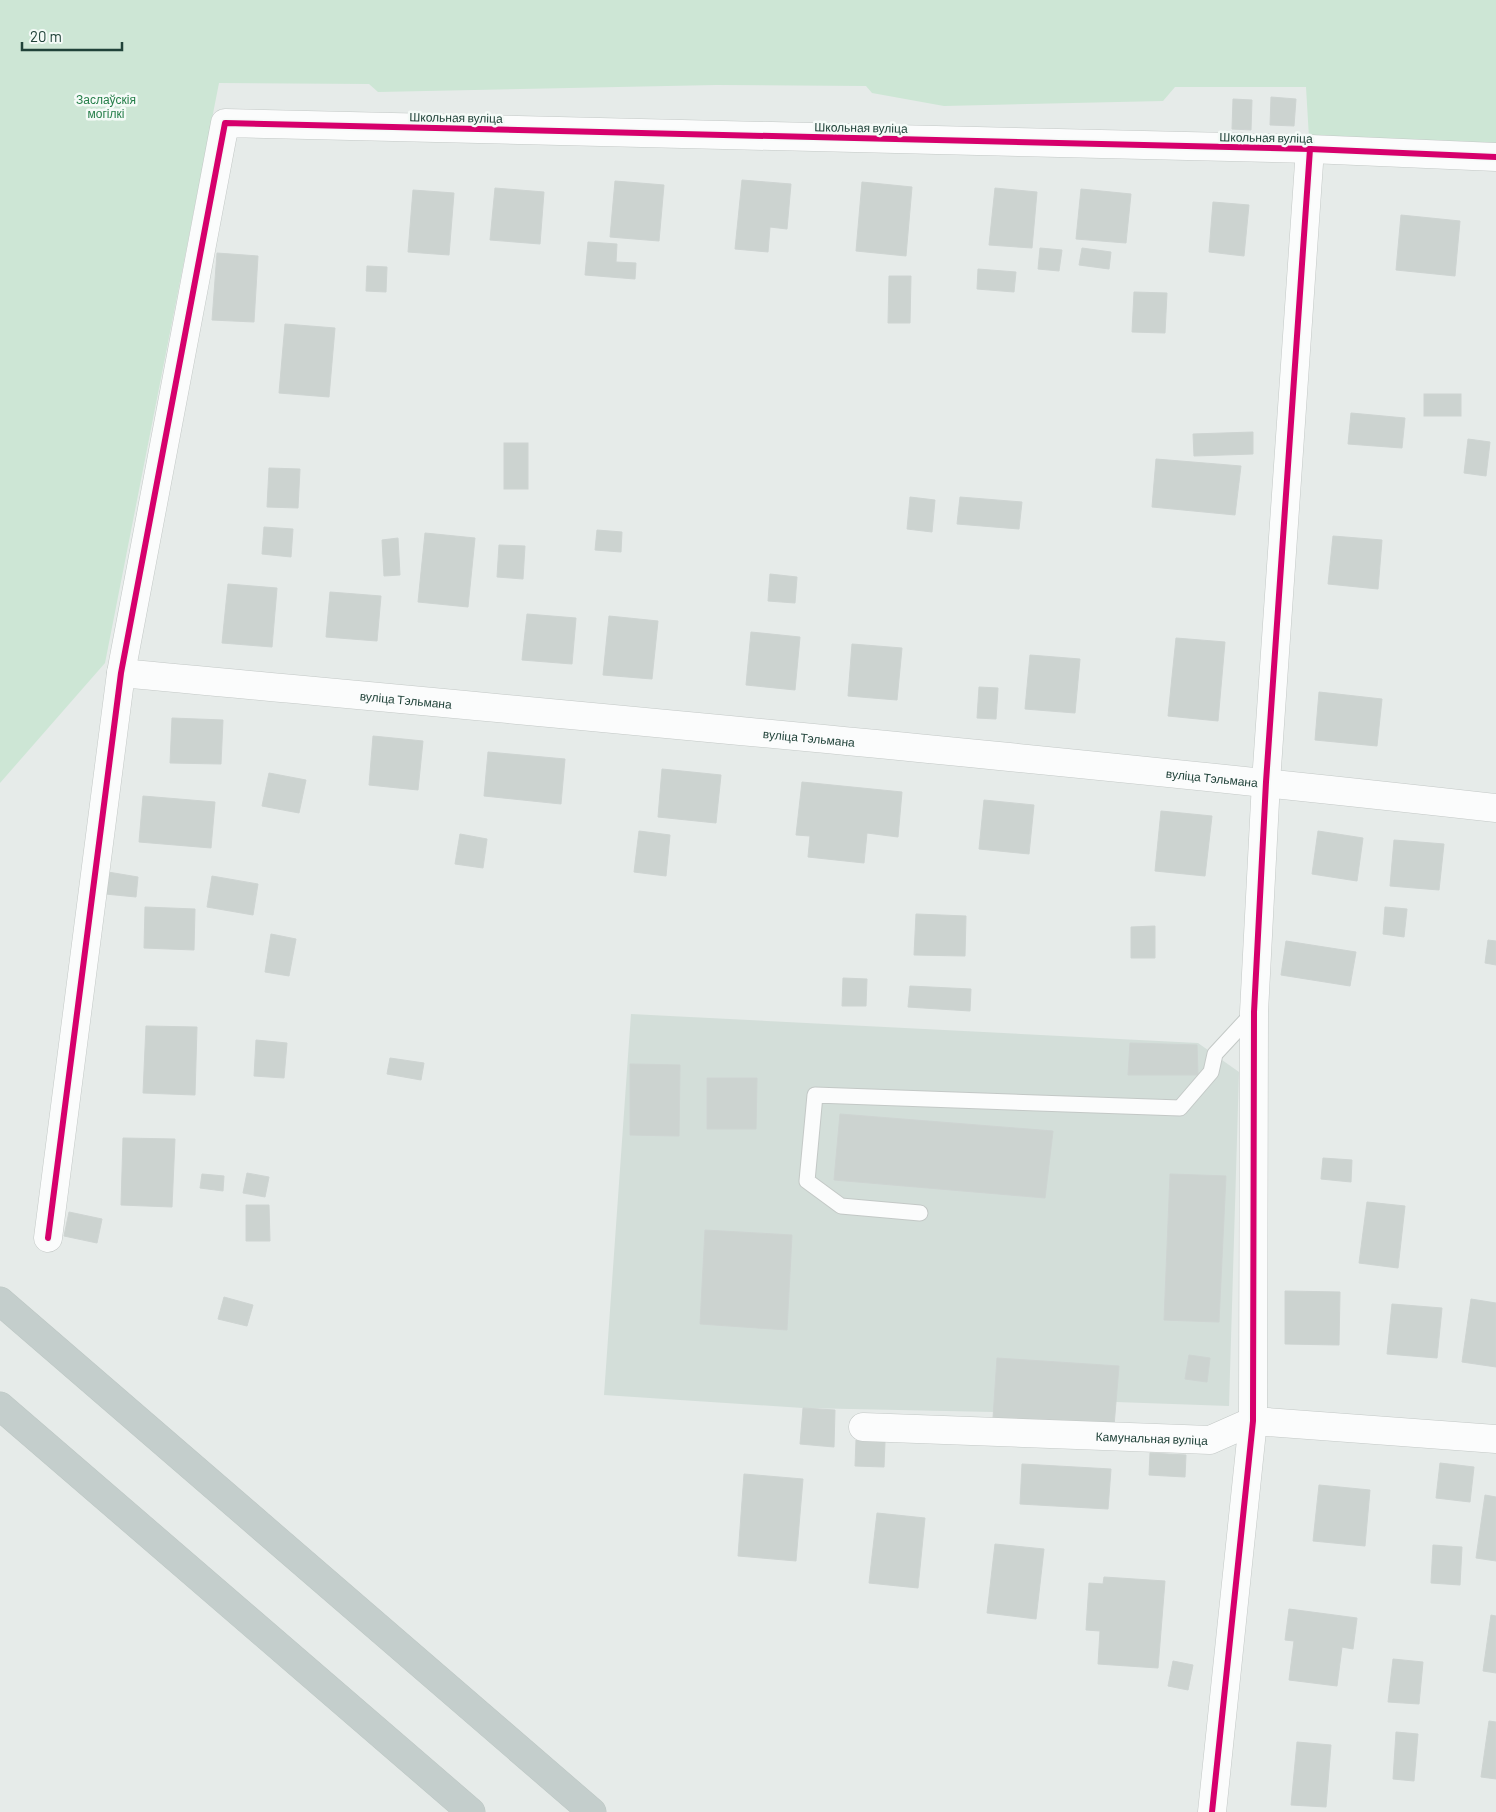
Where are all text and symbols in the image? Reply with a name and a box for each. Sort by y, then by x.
scale bar [22,20,122,52]
text: 20 m [30,27,62,45]
park label: Заслаўскія могілкі [76,92,136,120]
street label: Школьная вуліца [409,109,503,126]
street label: Школьная вуліца [814,119,908,136]
street label: Школьная вуліца [1219,129,1313,146]
street label: вуліца Тэльмана [359,688,453,711]
street label: вуліца Тэльмана [762,726,856,749]
street label: вуліца Тэльмана [1165,766,1259,789]
street label: Камунальная вуліца [1096,1429,1208,1448]

